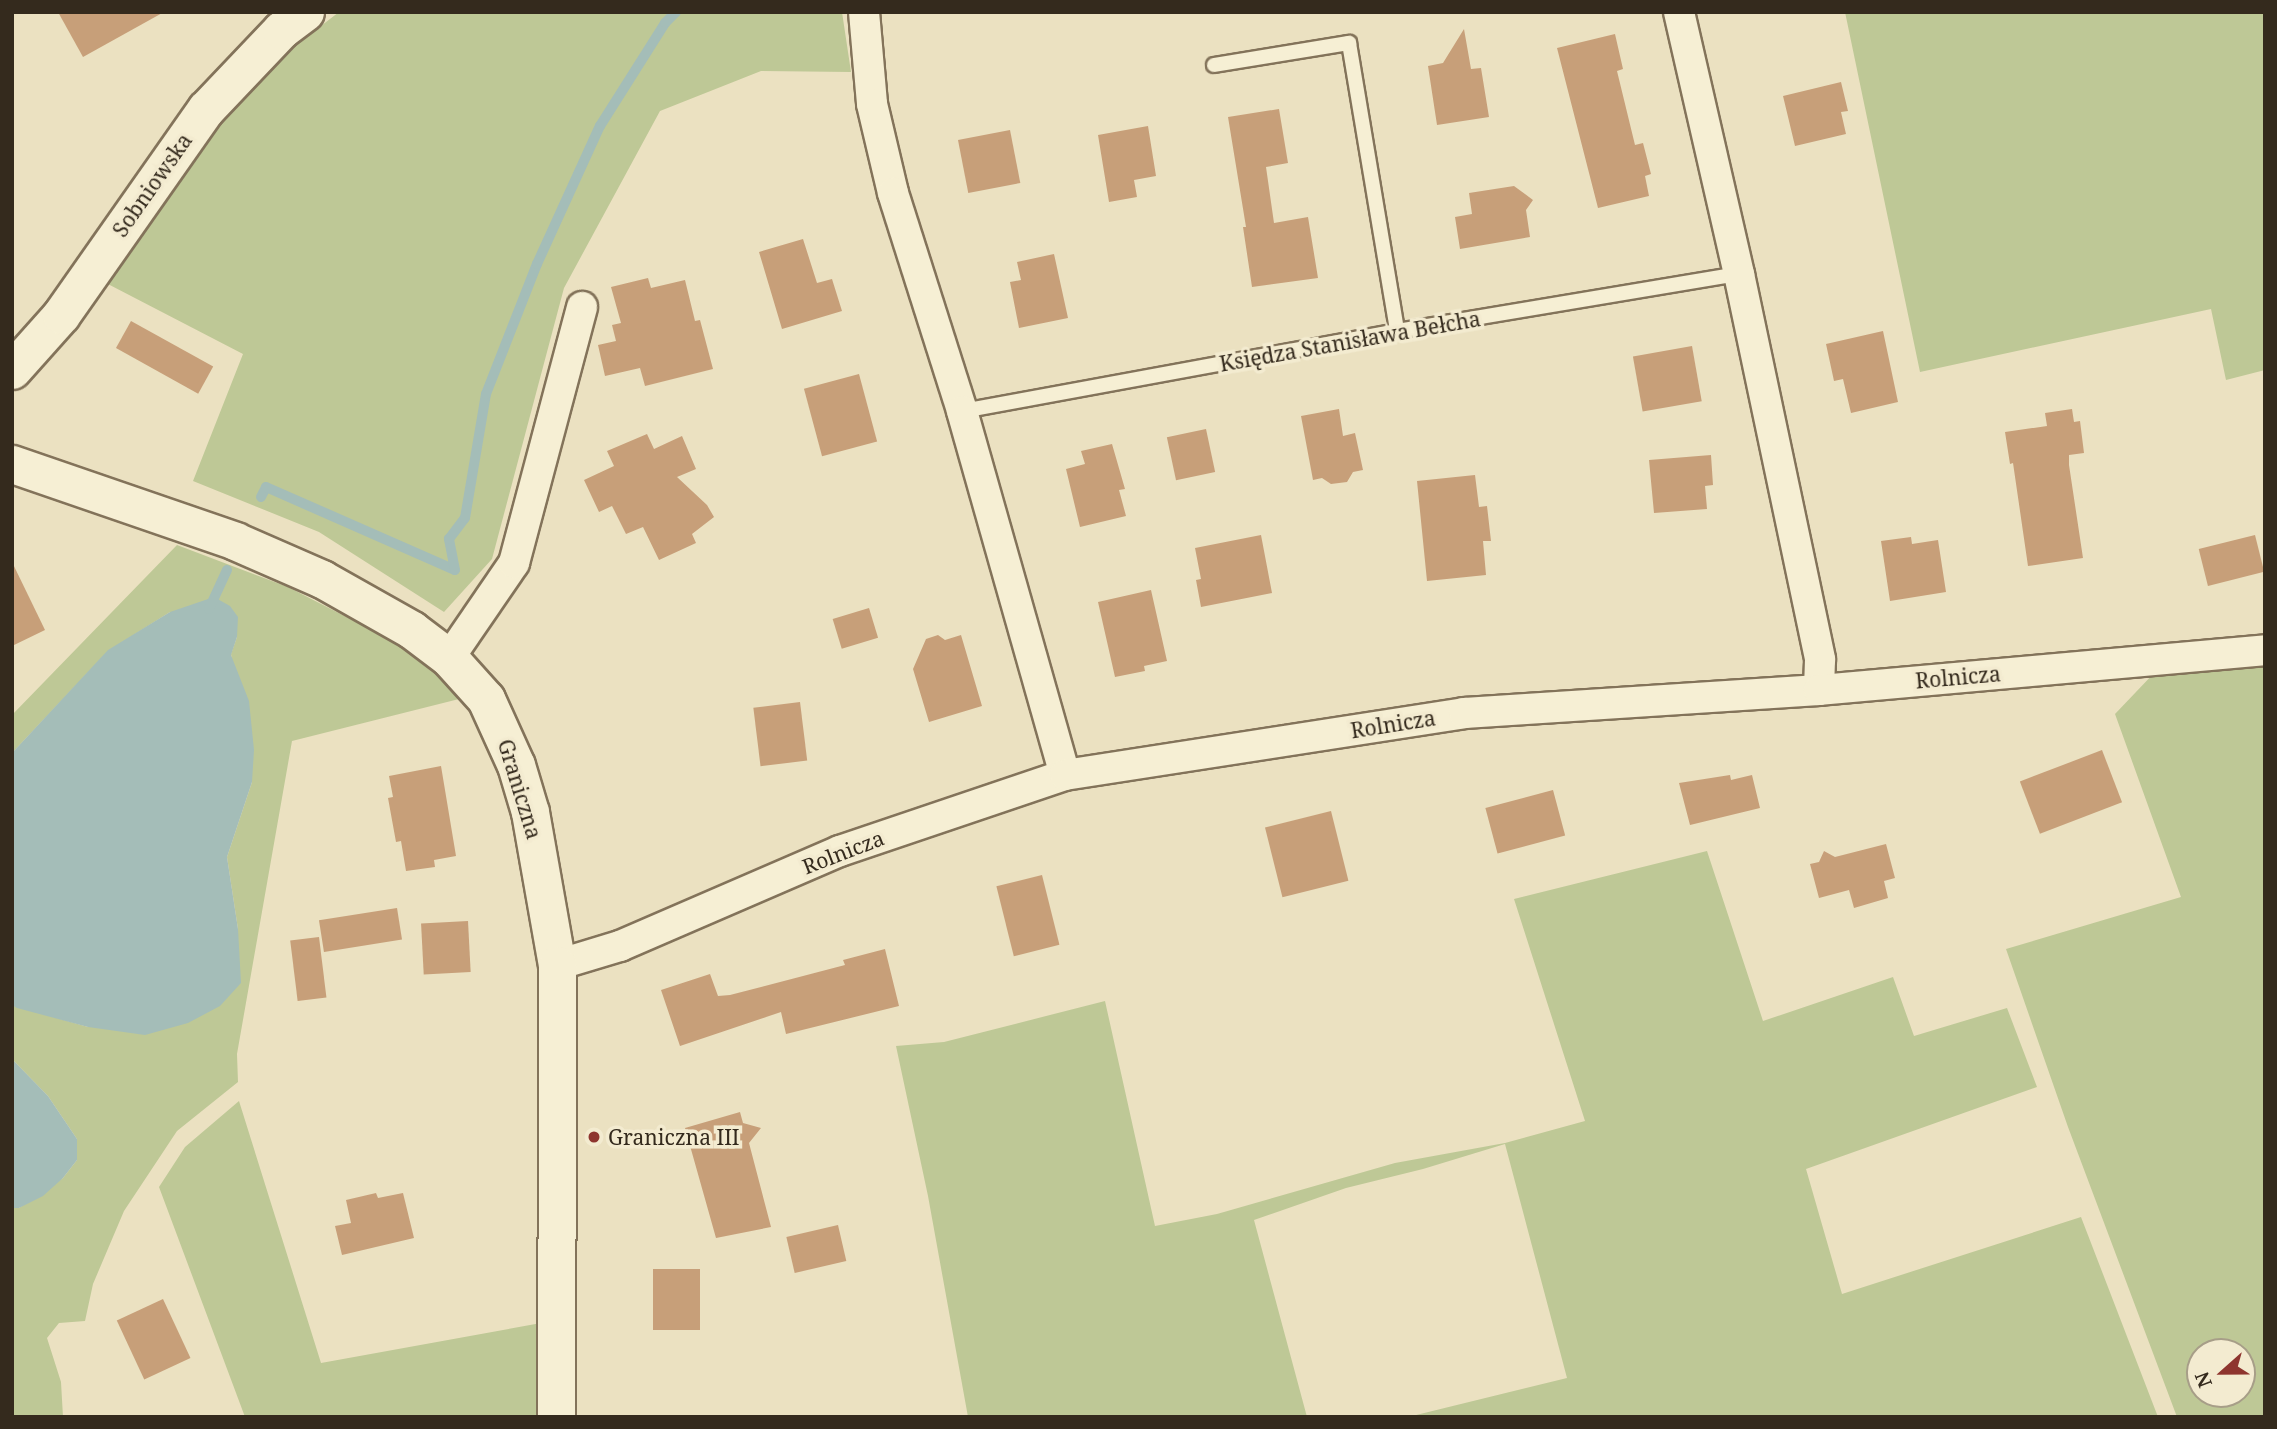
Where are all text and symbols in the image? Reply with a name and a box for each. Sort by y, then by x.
street label: Sobniowska [107,128,197,242]
street label: Księdza Stanisława Bełcha [1217,306,1483,376]
street label: Rolnicza [1914,661,2002,693]
street label: Rolnicza [1349,705,1437,743]
street label: Graniczna [493,736,547,842]
street label: Rolnicza [799,825,887,879]
place label: Graniczna III [608,1124,740,1150]
marker: Graniczna III [586,1129,602,1145]
north arrow [2186,1338,2256,1408]
text: N [2188,1368,2218,1391]

